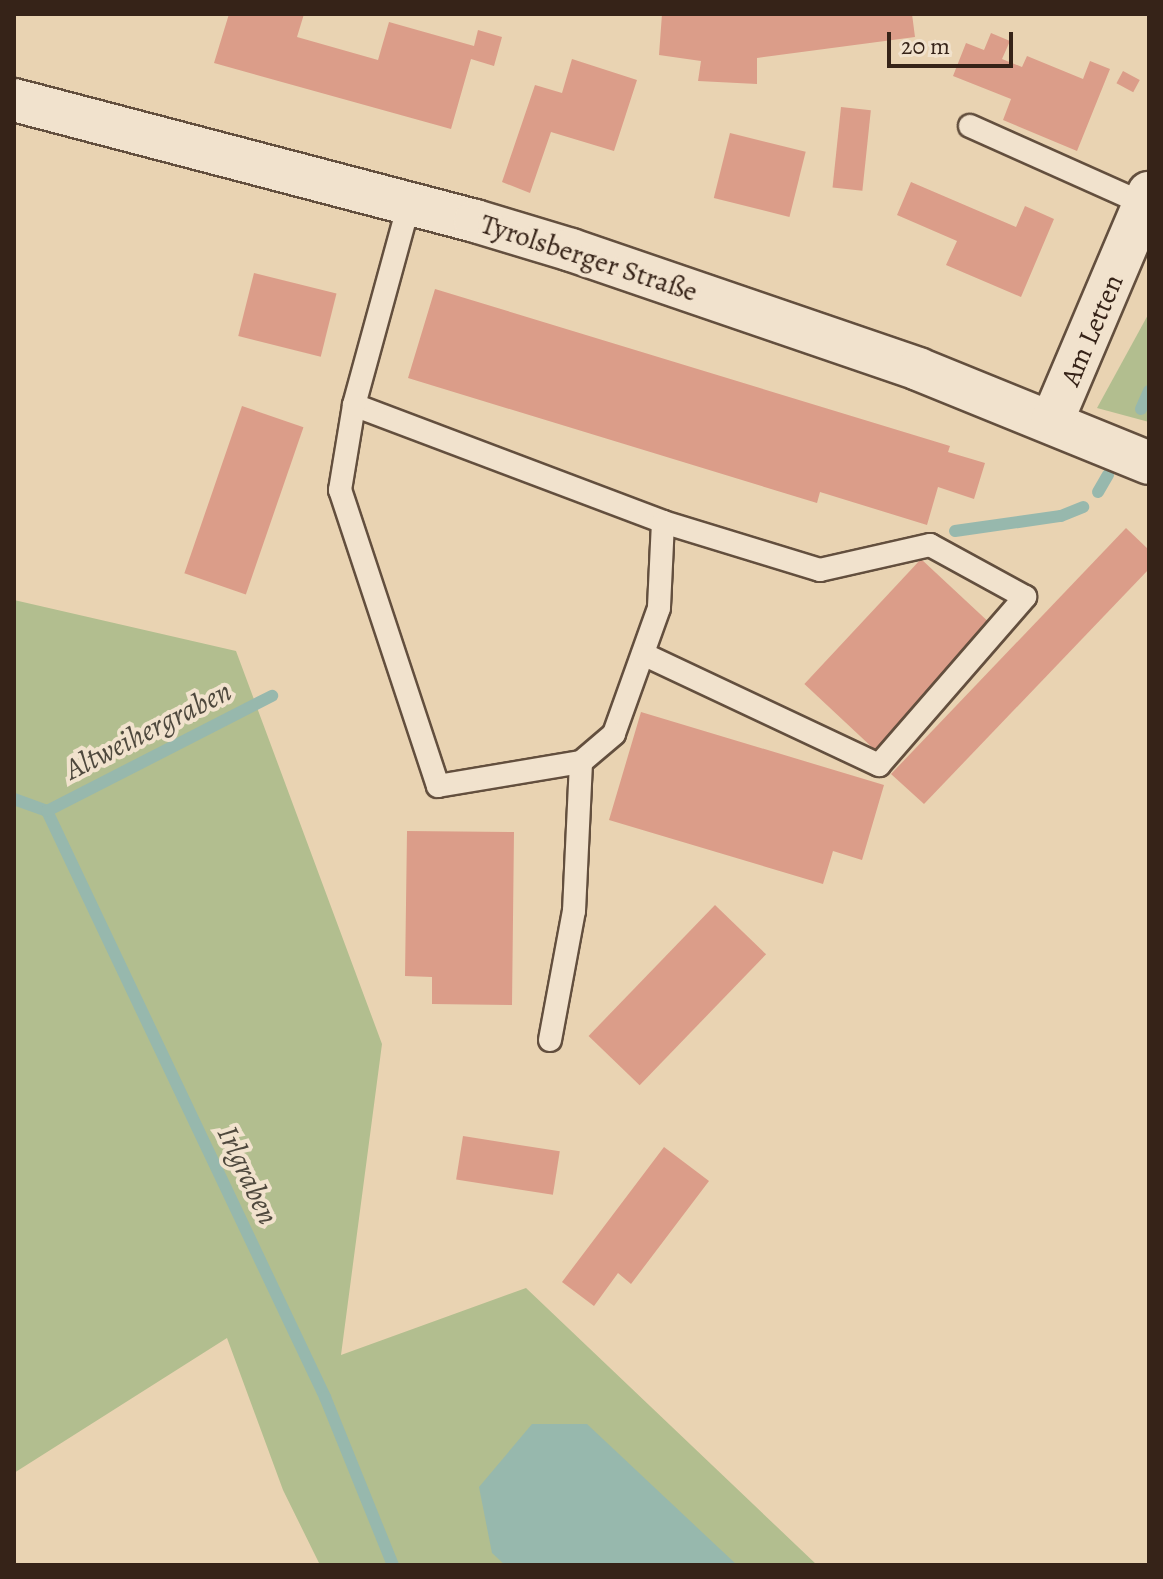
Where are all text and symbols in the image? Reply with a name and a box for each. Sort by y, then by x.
scale bar [891,16,1017,66]
text: 20 m [901,30,950,62]
street label: Tyrolsberger Straße [476,207,702,309]
street label: Am Letten [1054,269,1130,391]
water label: Altweihergraben [59,673,237,787]
water label: Irlgraben [210,1120,286,1230]

